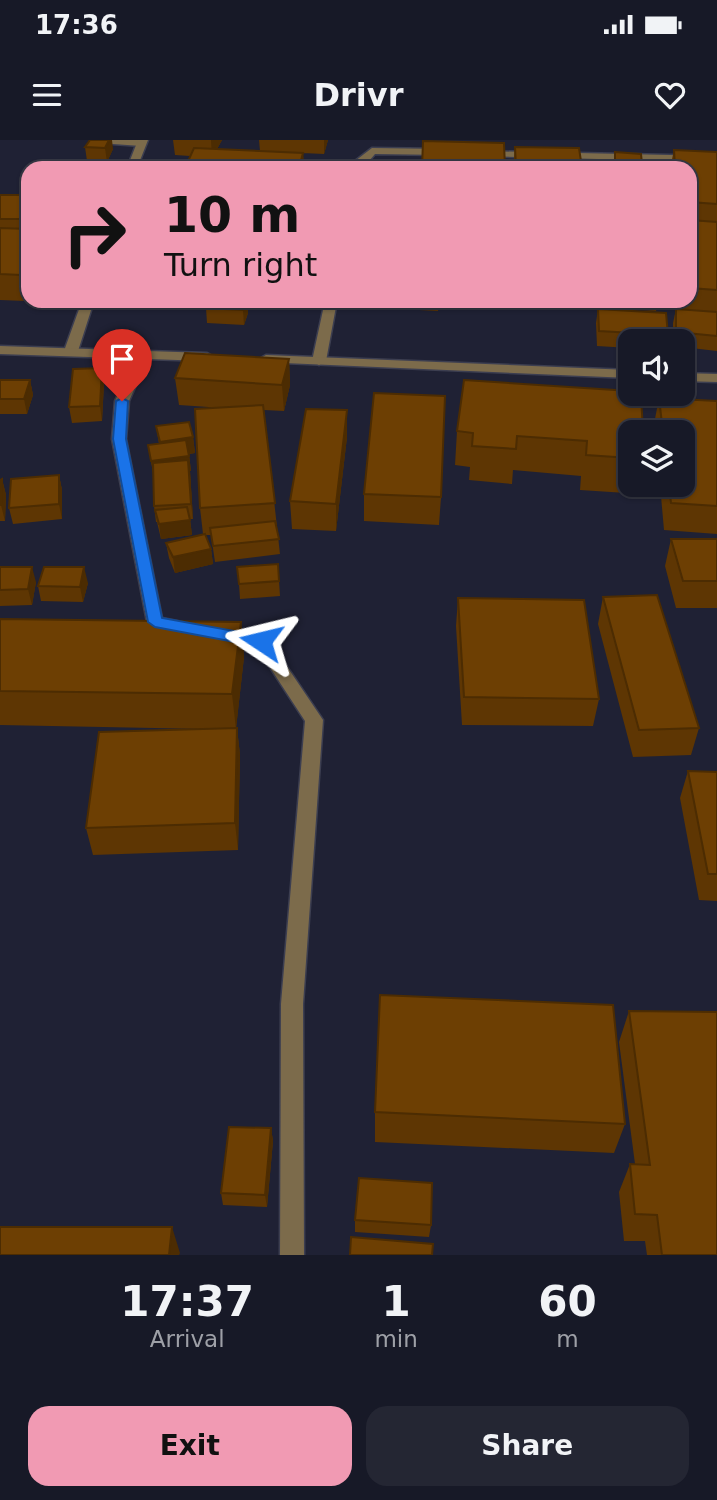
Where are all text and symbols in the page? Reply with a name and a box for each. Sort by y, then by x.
text: 17:36 [35,10,118,40]
icon: menu [28,76,66,114]
text: Drivr [314,76,403,114]
icon: heart [651,76,689,114]
text: 10 m [164,187,300,244]
icon: right [49,189,140,280]
text: Turn right [164,246,317,284]
pin [92,329,152,401]
map controls [618,329,695,497]
button: sound [618,329,695,406]
icon: arrive [103,340,141,378]
button: layers [618,420,695,497]
position arrow [224,604,298,678]
text: 17:37 [120,1277,254,1326]
text: 1 [381,1277,411,1326]
text: 60 [538,1277,597,1326]
text: Arrival [150,1326,225,1352]
text: min [374,1326,418,1352]
text: m [556,1326,579,1352]
button: Exit [28,1406,352,1486]
button: Share [366,1406,689,1486]

